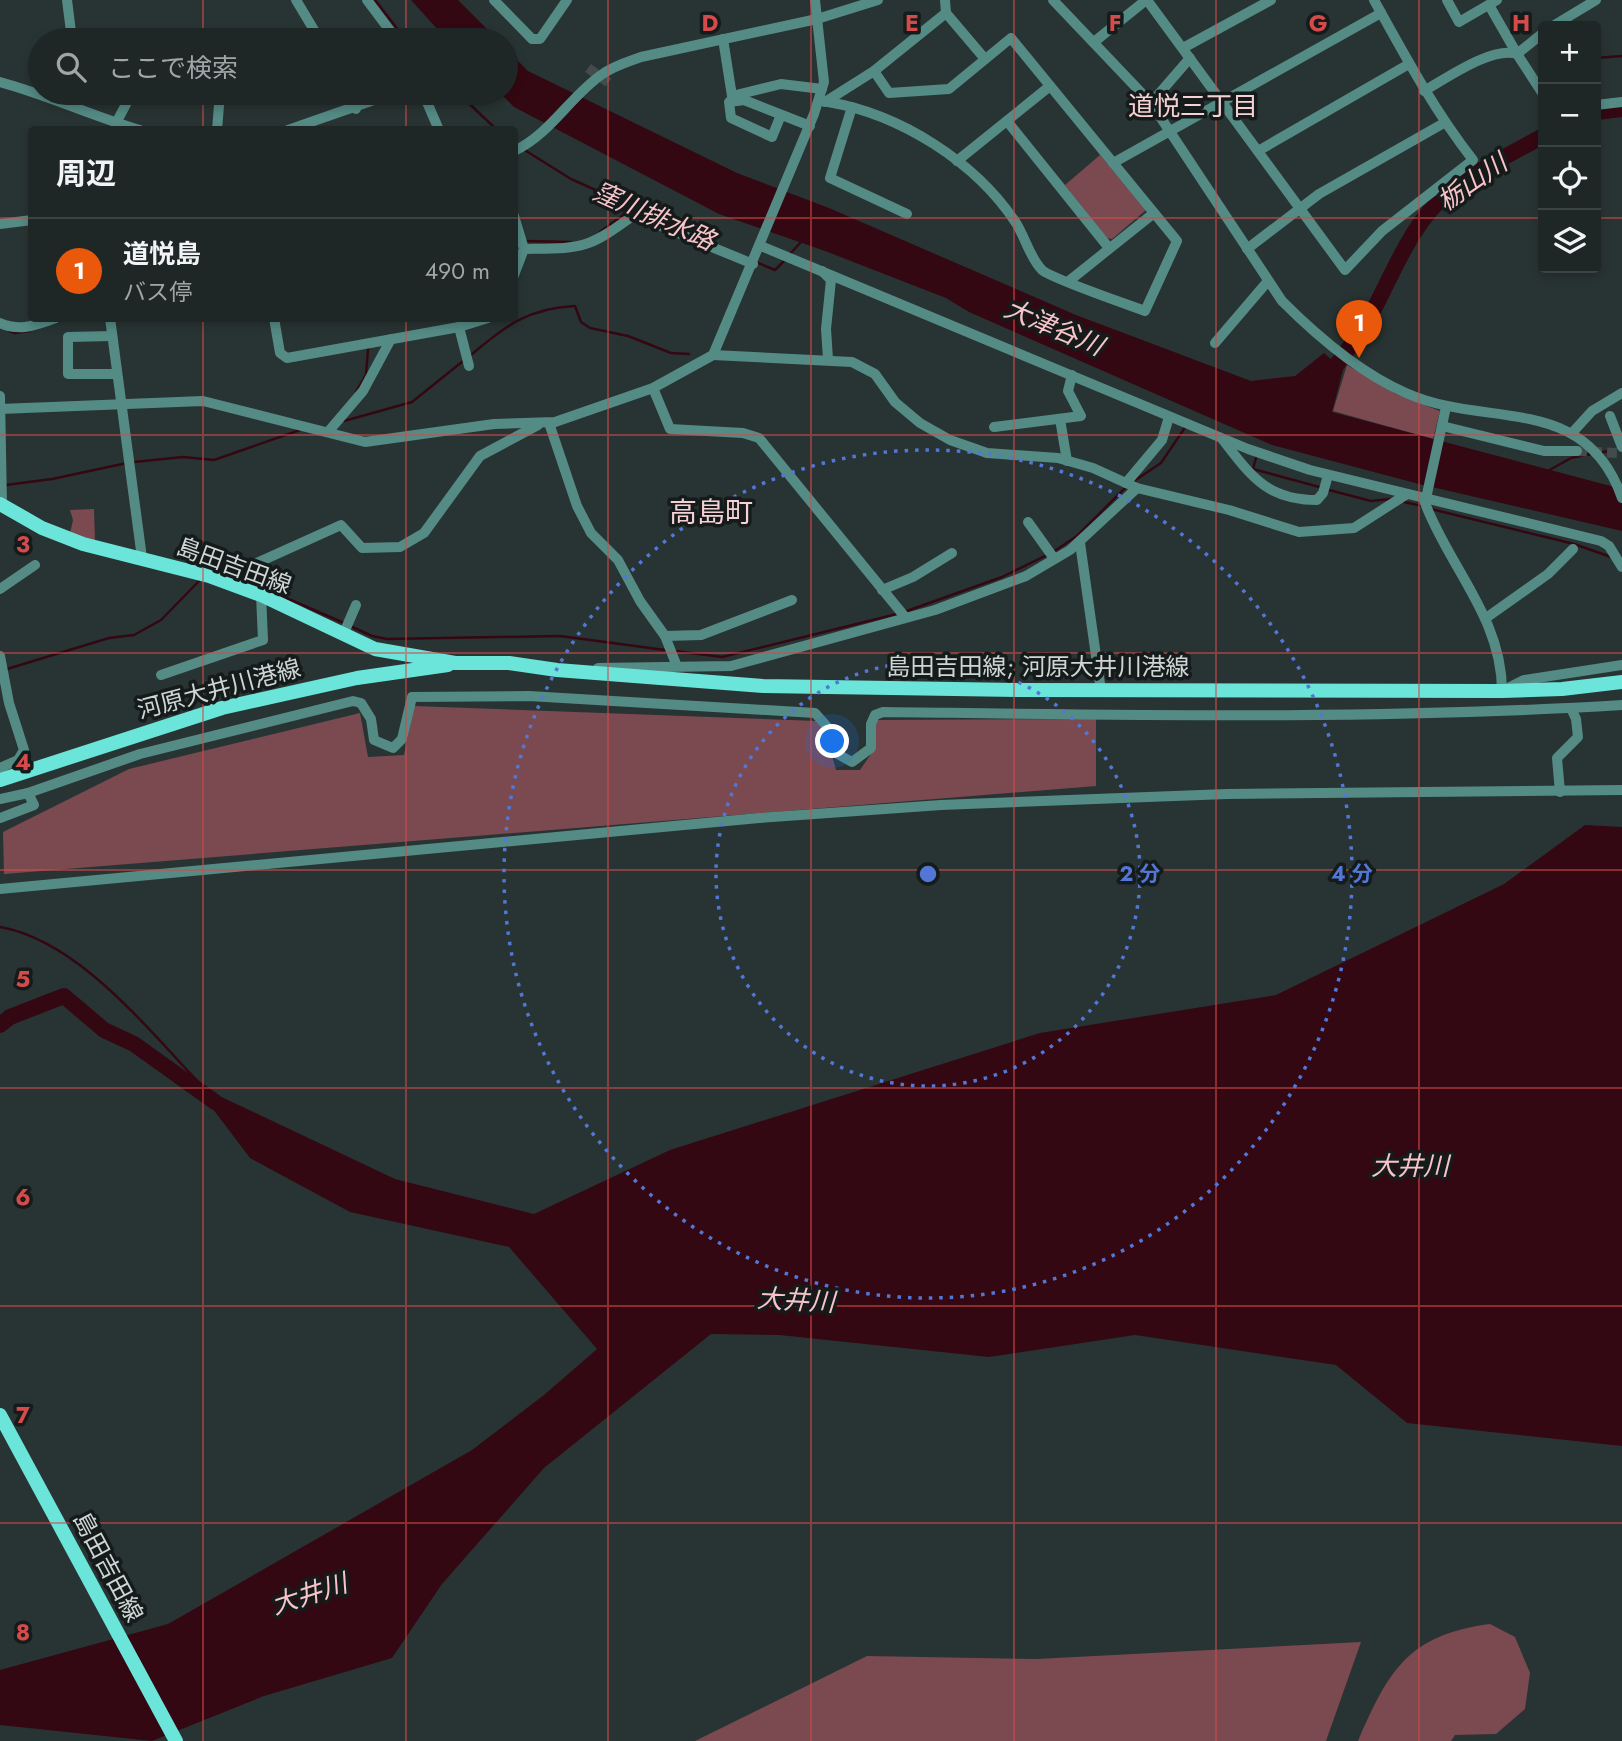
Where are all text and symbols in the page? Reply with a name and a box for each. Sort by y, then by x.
text: D [702,6,719,40]
text: E [905,6,919,40]
text: F [1109,6,1121,40]
text: G [1309,6,1327,40]
text: H [1512,6,1530,40]
map controls [1538,21,1601,273]
button: + [1538,21,1601,84]
search box [28,28,518,105]
icon: search [52,48,90,86]
text: ここで検索 [108,49,238,87]
button: − [1538,84,1601,147]
district label: 道悦三丁目 [1128,87,1258,125]
water label: 栃山川 [1429,142,1517,220]
button: locate [1538,147,1601,210]
text: 周辺 [56,152,116,195]
water label: 窪川排水路 [587,172,723,261]
button: layers [1538,210,1601,273]
text: 道悦島 [123,235,201,273]
text: 1 [73,254,85,288]
text: 490 m [425,254,490,288]
text: バス停 [123,275,192,309]
water label: 大津谷川 [999,289,1112,366]
pin: 1 [1336,300,1382,358]
district label: 高島町 [669,492,753,533]
text: 3 [16,527,30,561]
street label: 島田吉田線 [172,529,297,602]
street label: 島田吉田線; 河原大井川港線 [886,649,1190,684]
street label: 河原大井川港線 [133,650,305,727]
your location [815,724,849,758]
text: 4 [15,745,31,779]
text: 2 分 [1119,859,1161,889]
text: 4 分 [1331,859,1373,889]
centre of rings [916,862,940,886]
text: 5 [16,962,30,996]
water label: 大井川 [1371,1147,1452,1185]
text: 6 [15,1180,31,1214]
water label: 大井川 [756,1279,839,1321]
text: 7 [16,1398,30,1432]
street label: 島田吉田線 [65,1506,152,1628]
water label: 大井川 [266,1563,355,1624]
text: 8 [16,1615,30,1649]

